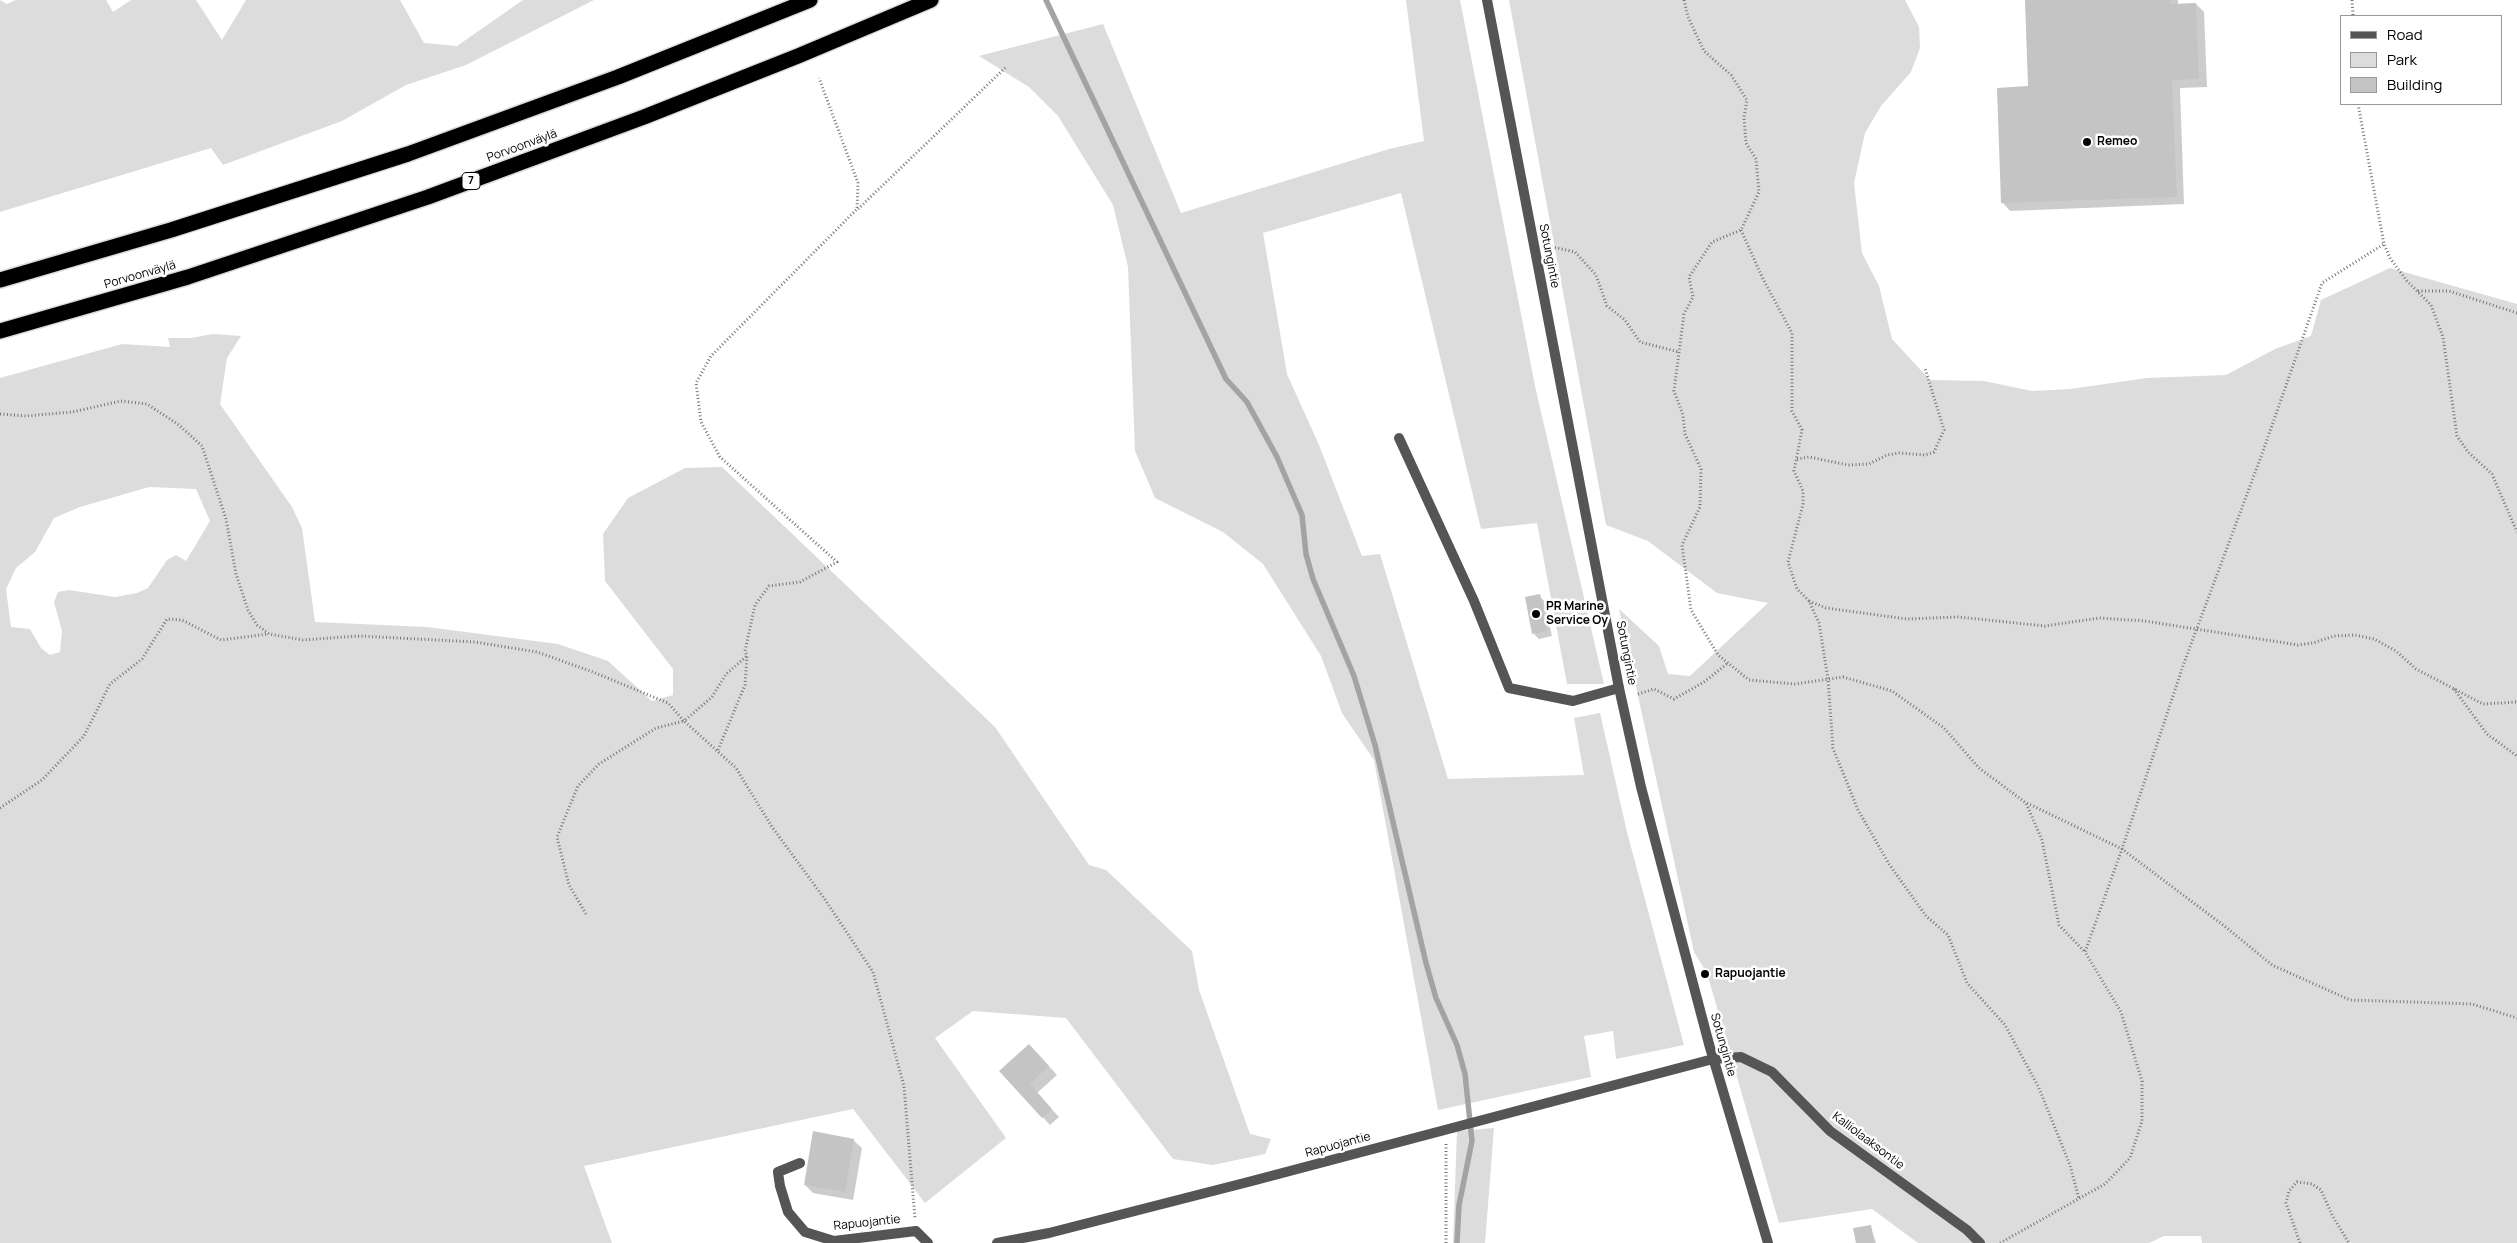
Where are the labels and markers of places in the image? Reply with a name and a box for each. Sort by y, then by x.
place label: Remeo [2097,135,2137,149]
marker: Remeo [2081,136,2093,148]
place label: PR Marine Service Oy [1546,600,1608,628]
marker: PR Marine Service Oy [1530,608,1542,620]
place label: Rapuojantie [1715,967,1786,981]
marker: Rapuojantie [1699,968,1711,980]

